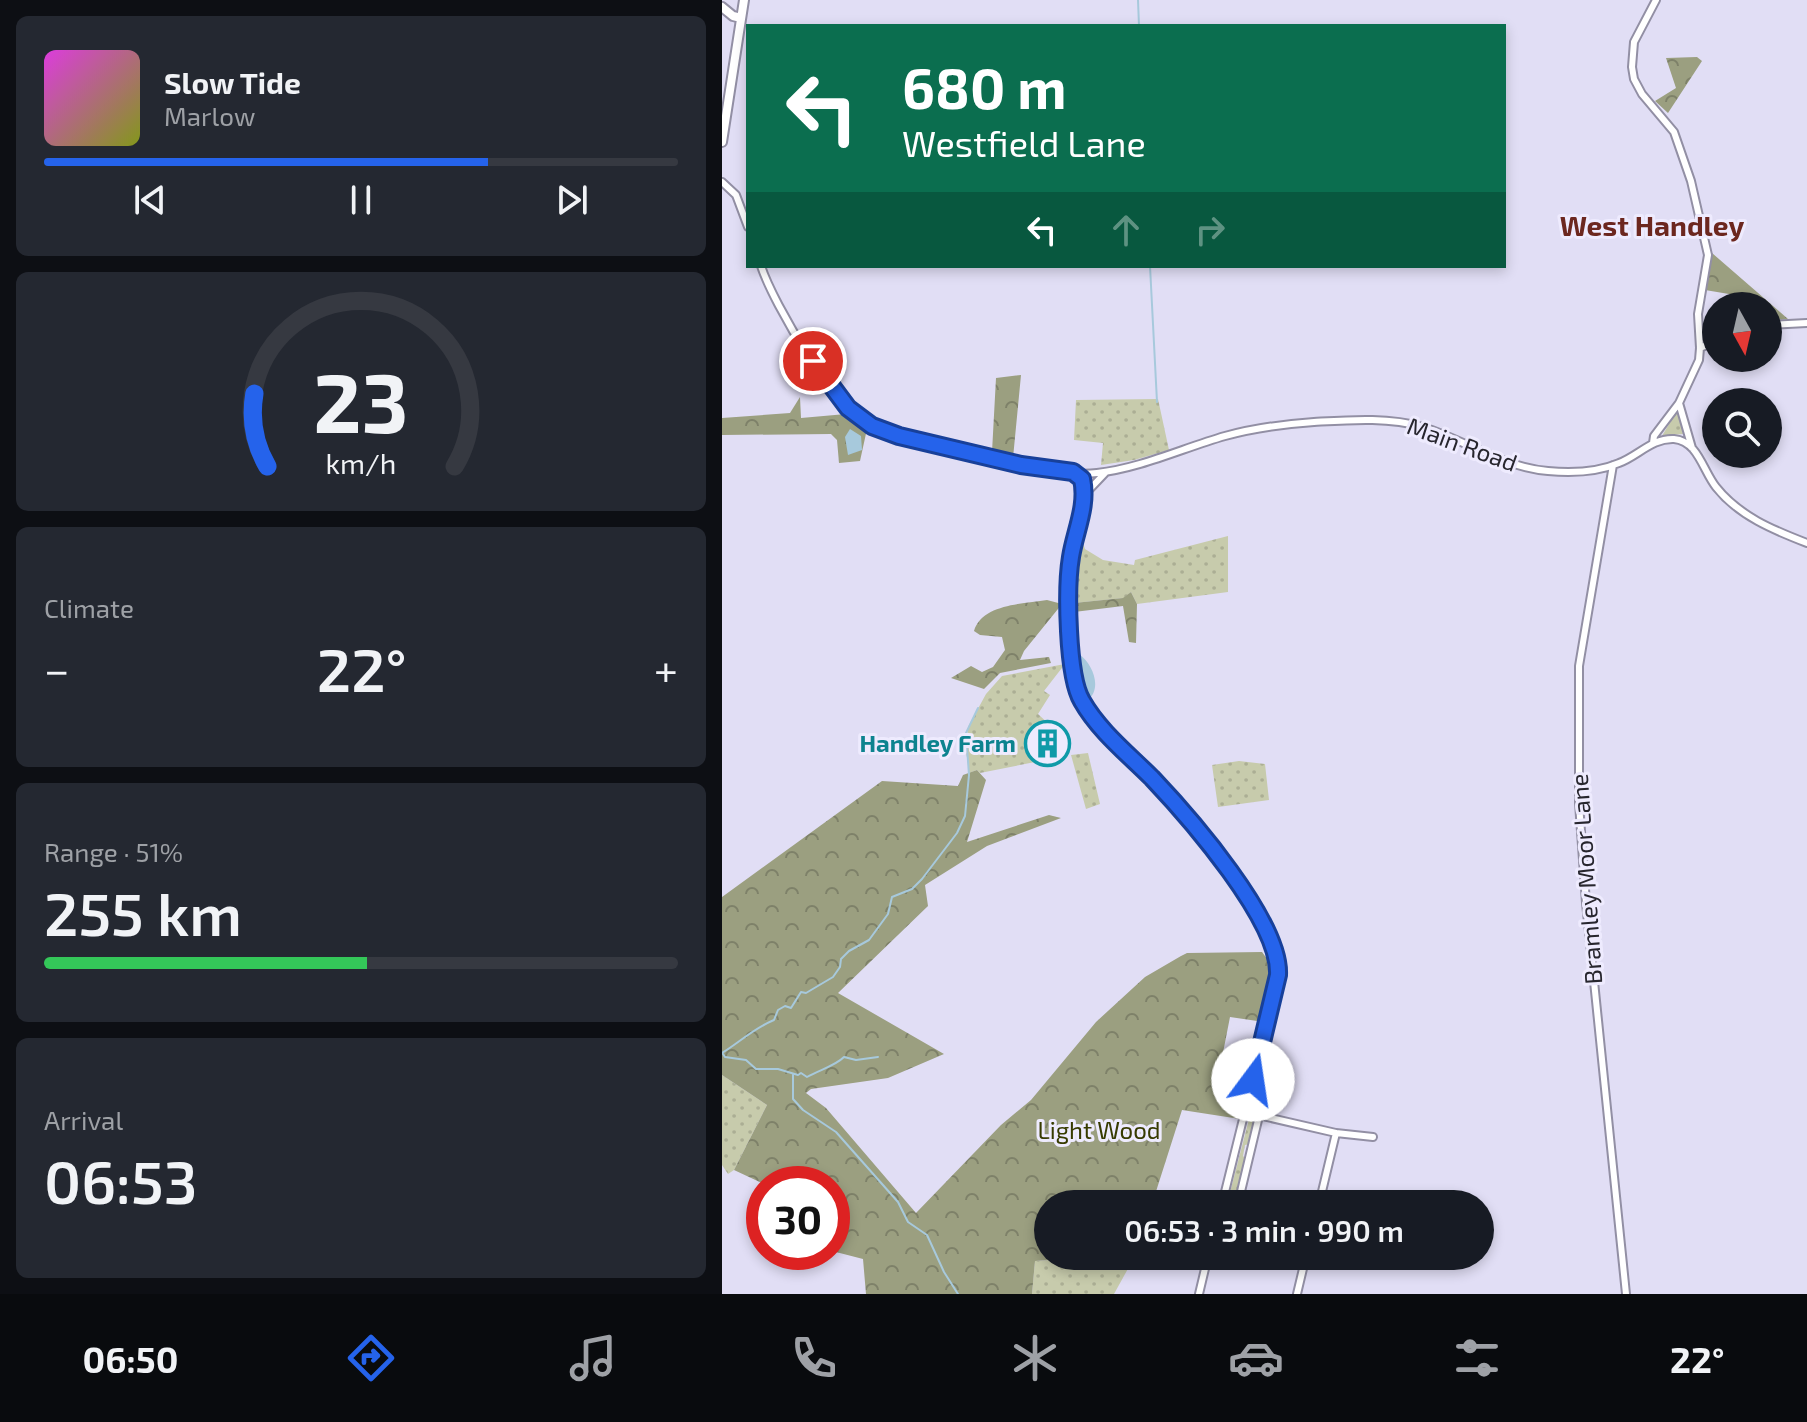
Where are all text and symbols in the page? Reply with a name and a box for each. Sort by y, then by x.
text: 680 m [902,53,1067,120]
icon: left [770,56,874,160]
text: Slow Tide [164,64,301,100]
text: Marlow [164,100,255,131]
text: Westfield Lane [902,121,1146,164]
icon: previous [128,178,172,222]
icon: pause [339,178,383,222]
icon: next [550,178,594,222]
icon: left [1020,208,1064,252]
icon: ahead [1104,208,1148,252]
icon: right [1188,208,1232,252]
district label: West Handley [1560,208,1744,242]
north arrow [1702,292,1782,372]
map controls [1702,292,1782,468]
pin [779,327,847,395]
icon: arrive [791,339,835,383]
text: 23 [313,350,409,450]
button: search [1702,388,1782,468]
street label: Main Road [1404,410,1521,477]
text: km/h [326,446,396,481]
text: Climate [44,592,134,623]
text: 22° [317,632,407,704]
text: − [44,642,70,695]
text: + [654,642,678,695]
building icon: Handley Farm [1023,720,1071,768]
place label: Handley Farm [860,728,1016,757]
street label: Bramley Moor Lane [1564,773,1607,986]
text: Range · 51% [44,836,183,867]
text: 255 km [44,876,242,948]
position arrow [1211,1038,1295,1122]
text: Arrival [44,1104,123,1135]
park label: Light Wood [1037,1115,1161,1144]
text: 06:53 [44,1144,197,1216]
speed limit sign: 30 [746,1166,850,1270]
text: 06:53 · 3 min · 990 m [1124,1212,1404,1248]
icon: directions [343,1330,399,1386]
icon: music [565,1330,621,1386]
icon: phone [786,1330,842,1386]
icon: climate [1007,1330,1063,1386]
icon: car [1228,1330,1284,1386]
icon: filters [1449,1330,1505,1386]
text: 06:50 [83,1337,178,1380]
text: 22° [1670,1337,1724,1380]

